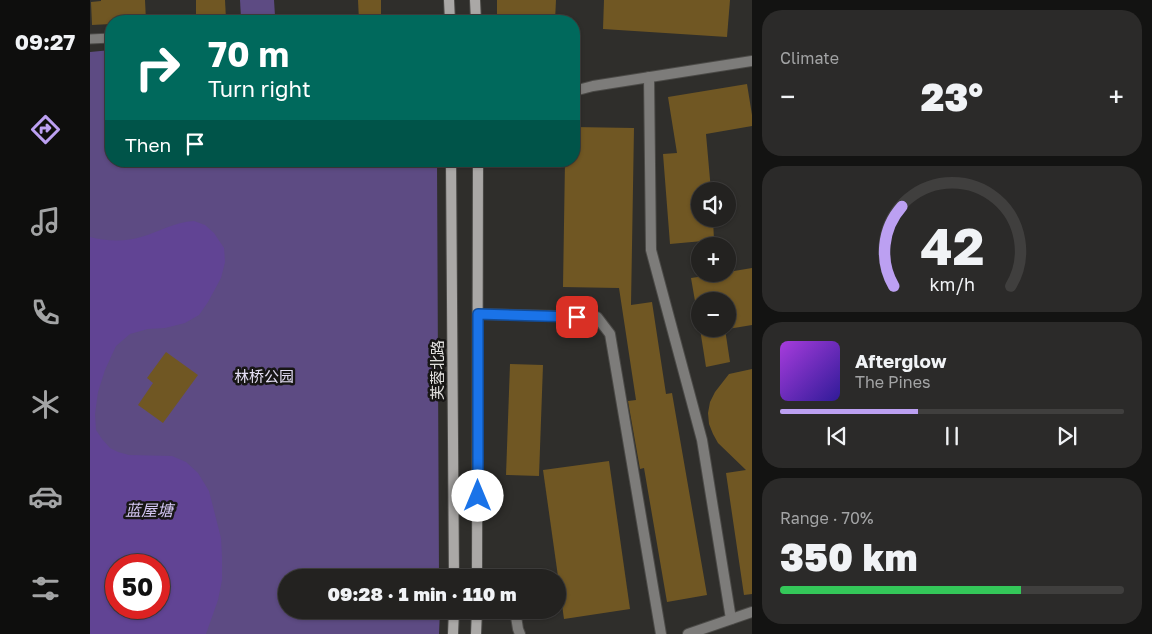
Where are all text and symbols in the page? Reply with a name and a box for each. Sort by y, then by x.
text: 09:27 [15,28,75,55]
text: 70 m [208,33,289,75]
icon: right [125,35,190,100]
text: Climate [780,48,839,68]
text: 23° [921,74,983,119]
text: Turn right [208,75,311,102]
text: − [780,80,795,113]
text: + [1109,80,1124,113]
icon: directions [28,112,63,147]
icon: arrive [181,130,209,158]
text: Then [125,133,171,156]
map controls [691,182,736,337]
button: sound [691,182,736,227]
icon: music [28,204,63,239]
text: 42 [920,214,984,276]
button: + [691,237,736,282]
text: km/h [929,273,975,295]
button: − [691,292,736,337]
icon: phone [28,295,63,330]
pin [556,296,598,338]
icon: arrive [563,303,591,331]
street label: 芙蓉北路 [428,340,446,400]
text: Afterglow [855,349,946,372]
park label: 林桥公园 [234,367,294,385]
text: The Pines [855,372,930,392]
icon: climate [28,387,63,422]
icon: previous [823,422,851,450]
icon: pause [938,422,966,450]
icon: next [1053,422,1081,450]
position arrow [451,469,503,521]
icon: car [28,479,63,514]
water label: 蓝屋塘 [125,500,176,520]
text: Range · 70% [780,508,873,528]
text: 350 km [780,534,918,579]
speed limit sign: 50 [105,554,170,619]
icon: filters [28,571,63,606]
text: 09:28 · 1 min · 110 m [327,582,517,605]

